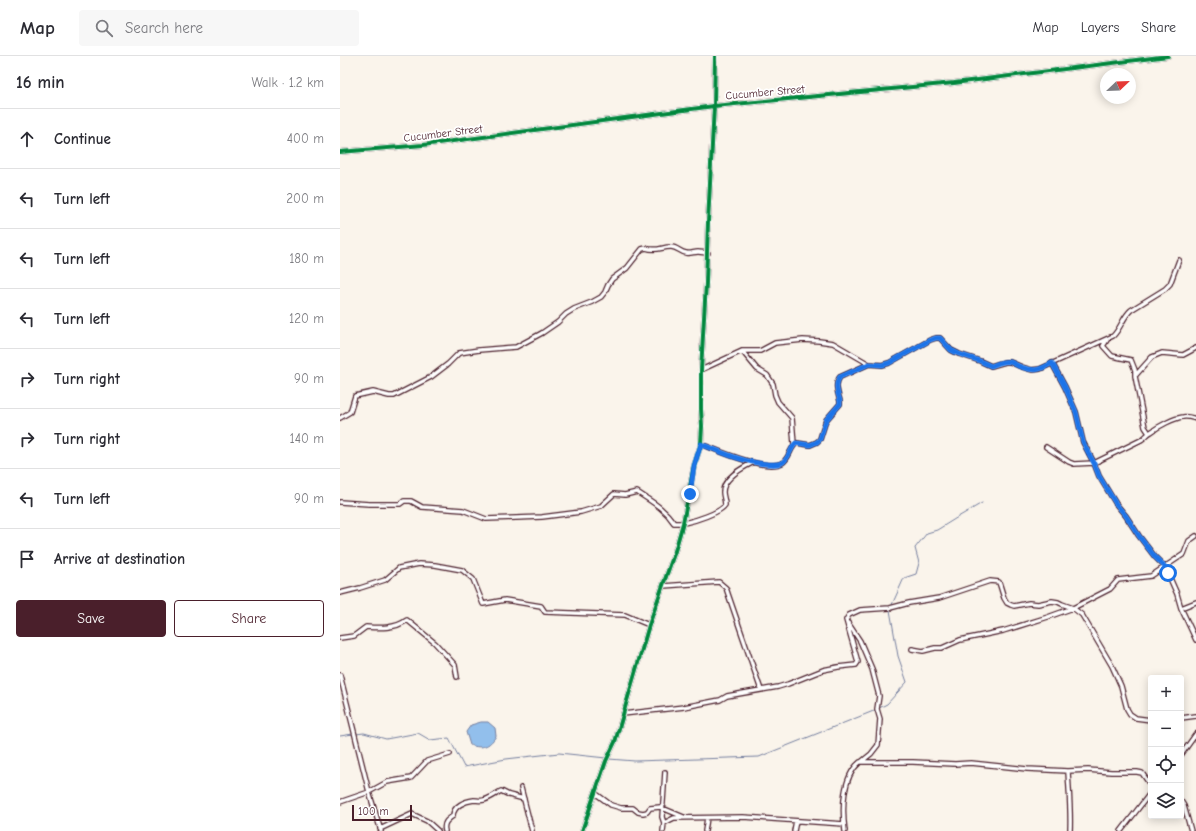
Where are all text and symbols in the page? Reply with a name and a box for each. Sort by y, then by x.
search box [79,10,359,46]
text: Map [20,17,55,39]
icon: search [93,17,115,39]
text: Search here [125,19,203,37]
text: Map [1032,19,1059,36]
text: Layers [1081,19,1119,36]
text: Share [1141,19,1176,36]
north arrow [1100,68,1136,104]
text: 16 min [16,73,65,92]
text: Walk · 1.2 km [251,75,324,90]
street label: Cucumber Street [725,82,806,102]
street label: Cucumber Street [403,122,484,145]
icon: ahead [16,128,38,150]
text: Continue [54,130,111,148]
text: 400 m [287,131,324,146]
icon: left [16,188,38,210]
text: Turn left [54,190,110,208]
text: 200 m [286,191,324,206]
icon: left [16,248,38,270]
text: Turn left [54,250,110,268]
text: 180 m [289,251,324,266]
icon: left [16,308,38,330]
text: Turn left [54,310,110,328]
text: 120 m [289,311,324,326]
icon: right [16,368,38,390]
text: Turn right [54,370,120,388]
text: 90 m [294,371,324,386]
icon: right [16,428,38,450]
text: Turn right [54,430,120,448]
text: 140 m [290,431,324,446]
route end [681,485,699,503]
icon: left [16,488,38,510]
text: Turn left [54,490,110,508]
text: 90 m [294,491,324,506]
icon: arrive [16,548,38,570]
text: Arrive at destination [54,550,185,568]
route start [1159,564,1177,582]
button: Save [16,600,166,637]
button: Share [174,600,324,637]
map controls [1148,675,1184,819]
button: + [1148,675,1184,711]
button: − [1148,711,1184,747]
button: locate [1148,747,1184,783]
button: layers [1148,783,1184,819]
scale bar [352,803,412,822]
text: 100 m [358,805,389,818]

